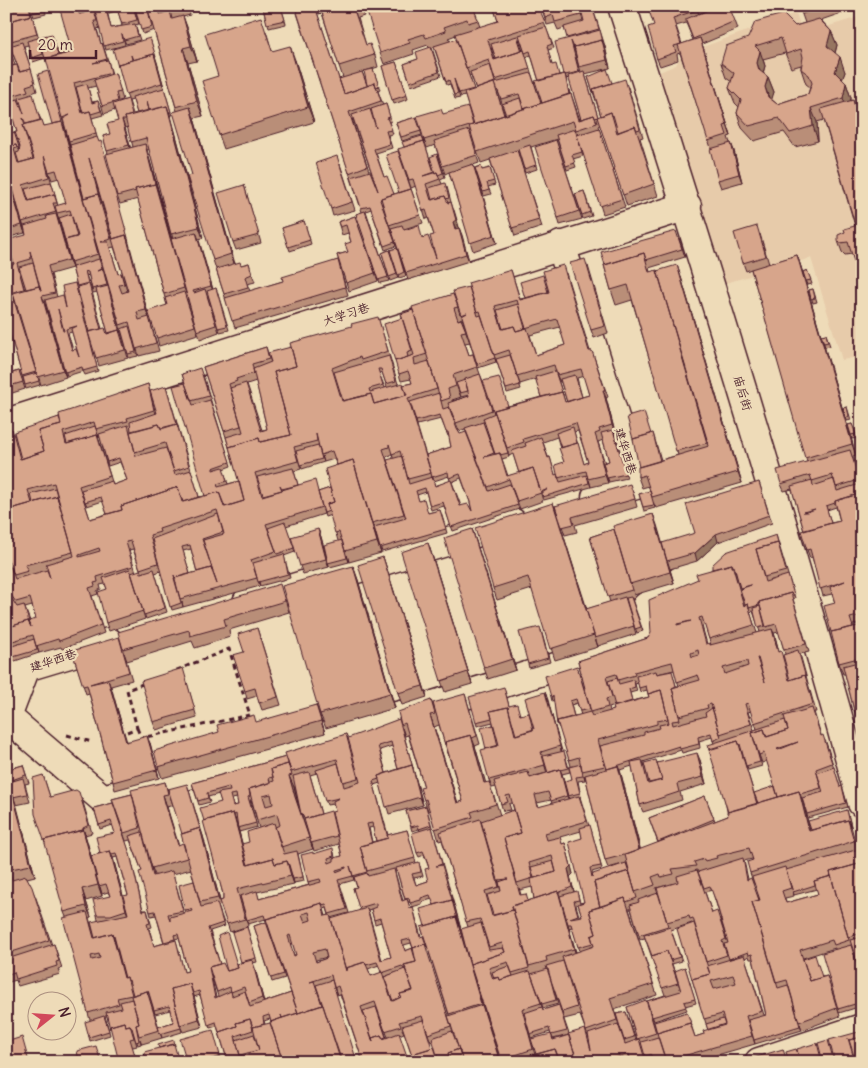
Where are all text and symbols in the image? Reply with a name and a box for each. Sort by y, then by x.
scale bar [30,28,96,60]
text: 20 m [38,35,73,54]
street label: 大学习巷 [321,299,371,329]
street label: 庙后街 [731,374,755,412]
street label: 建华西巷 [612,426,640,476]
street label: 建华西巷 [28,645,78,675]
north arrow [28,990,78,1040]
text: N [54,1005,74,1019]

